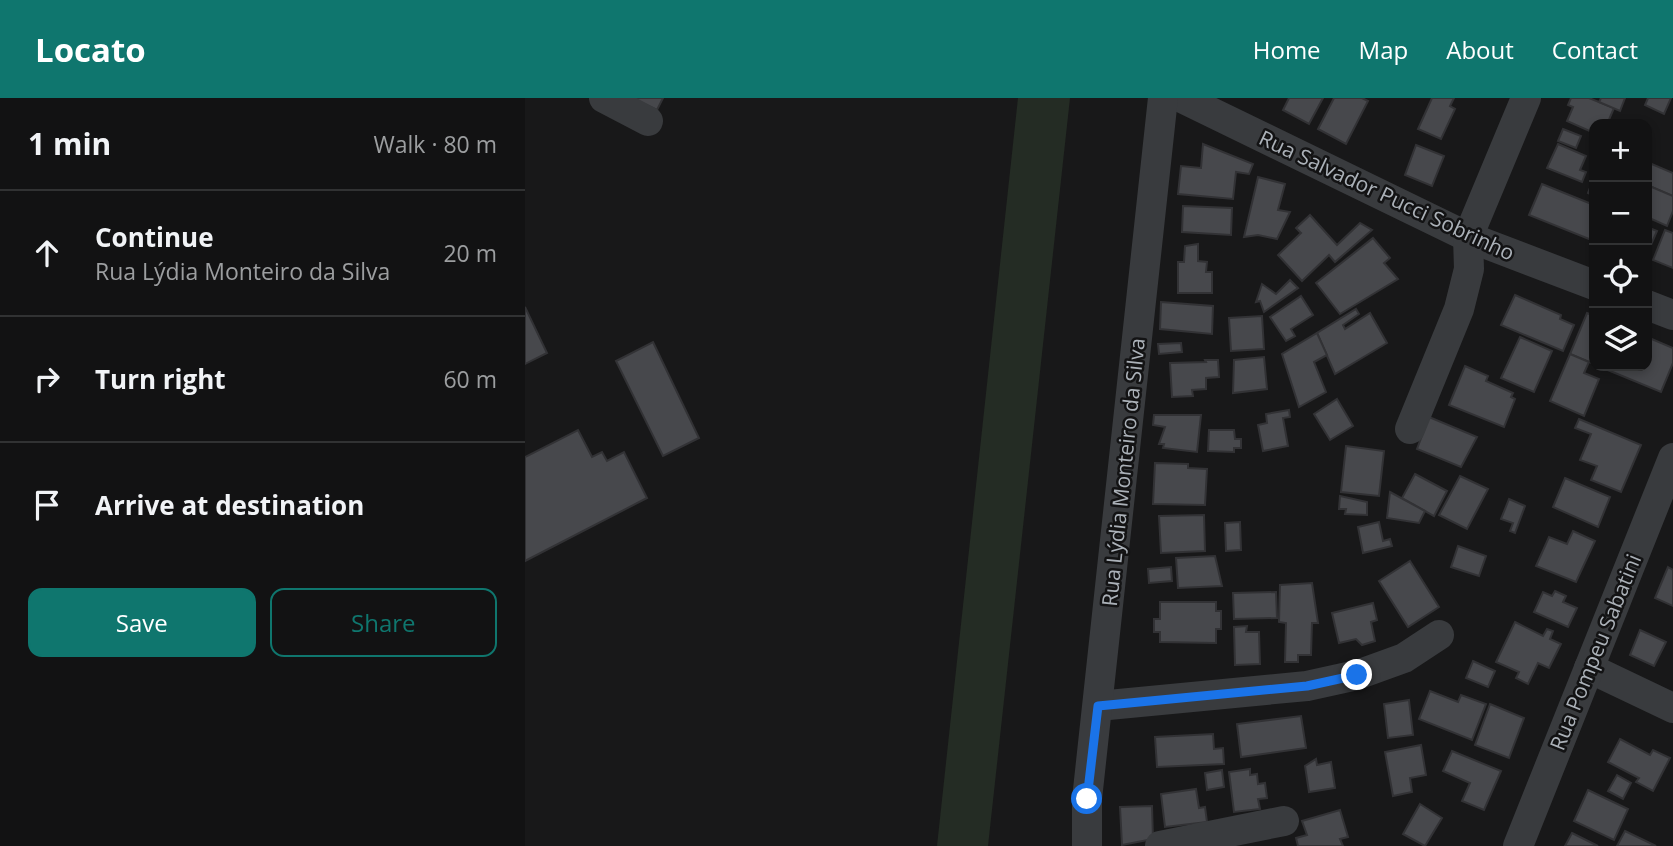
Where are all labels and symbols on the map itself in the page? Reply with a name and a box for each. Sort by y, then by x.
street label: Rua Salvador Pucci Sobrinho [1255,123,1519,267]
street label: Rua Lýdia Monteiro da Silva [1095,336,1151,608]
street label: Rua Pompeu Sabatini [1543,550,1647,754]
route end [1341,659,1372,690]
route start [1071,783,1102,814]

